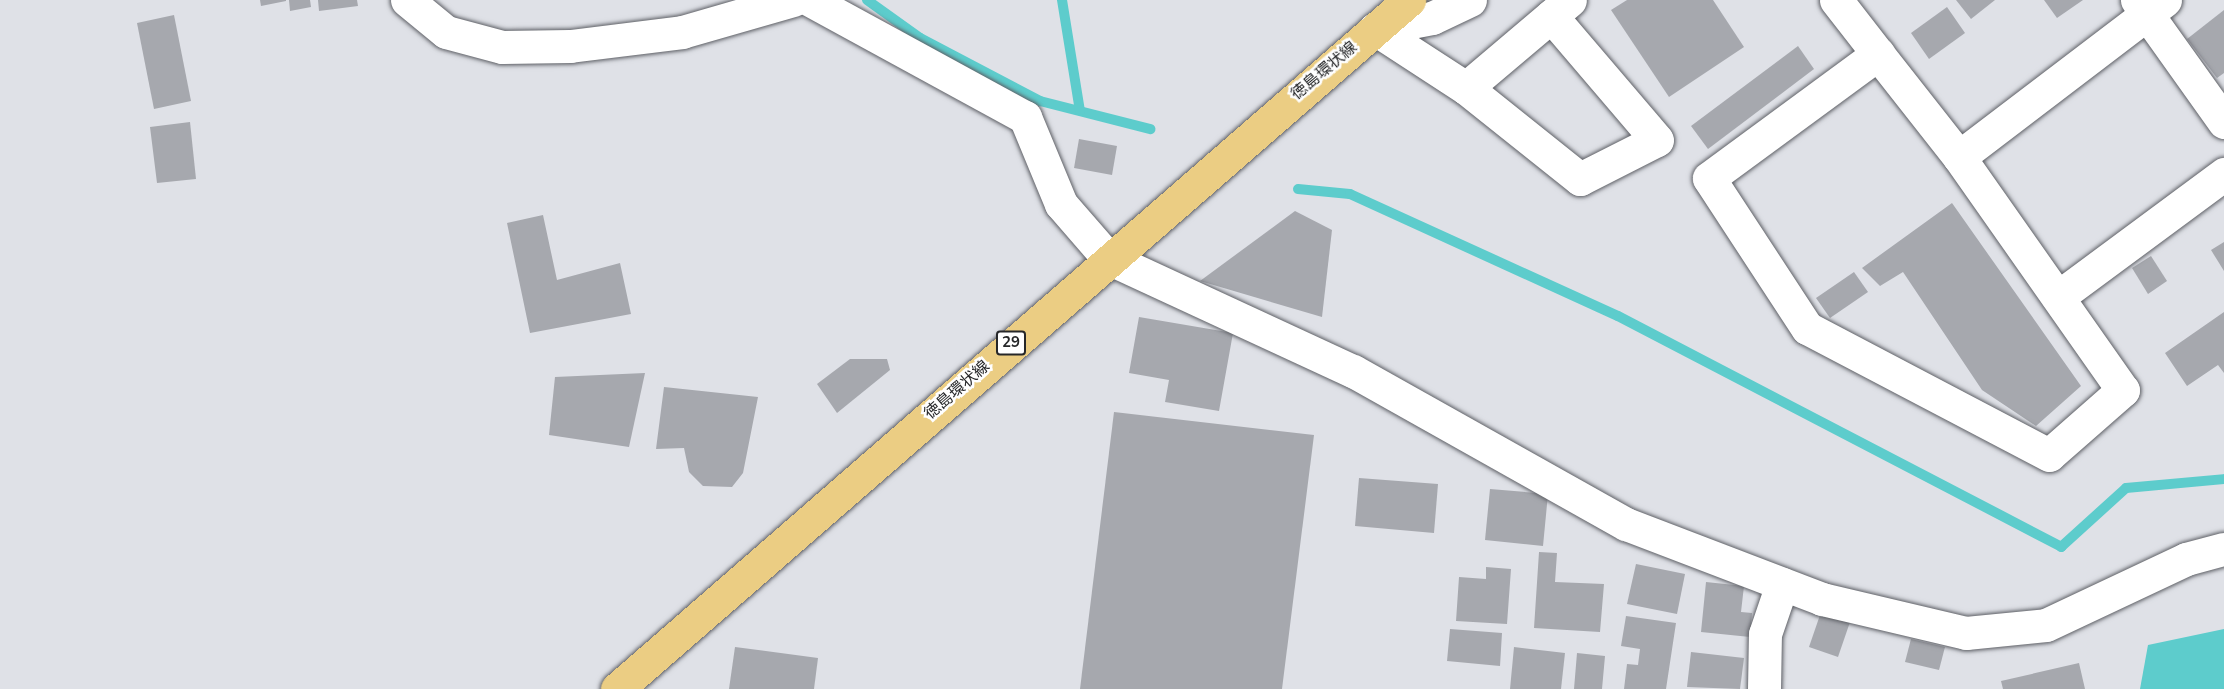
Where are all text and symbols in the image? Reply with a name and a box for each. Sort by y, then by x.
street label: 徳島環状線 [1287,38,1361,104]
road number: 29 [996,331,1026,355]
street label: 徳島環状線 [921,357,993,423]

